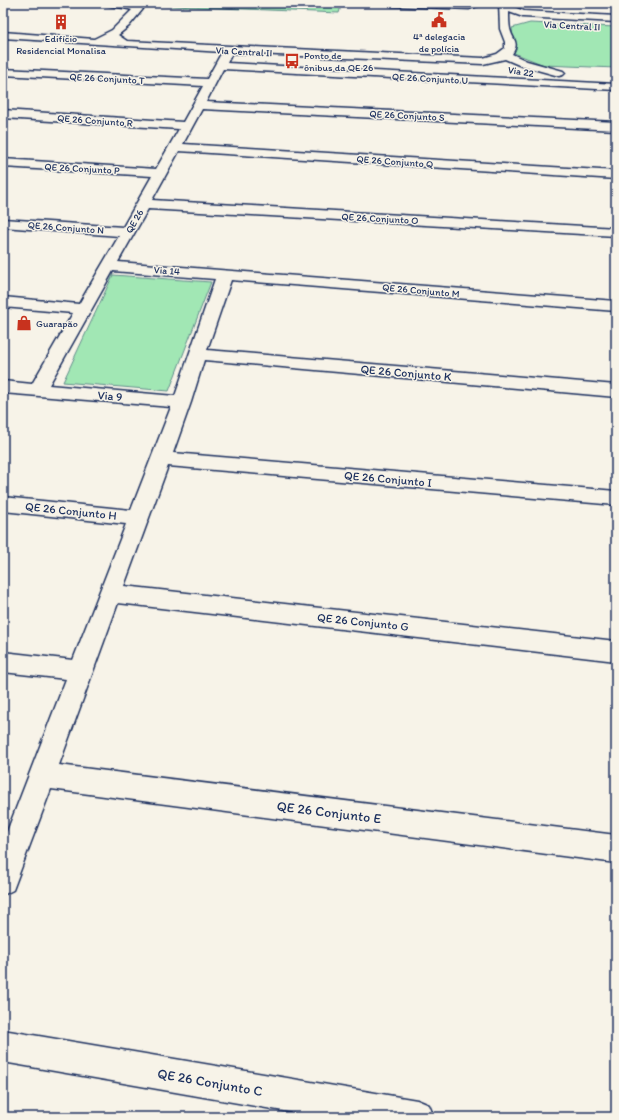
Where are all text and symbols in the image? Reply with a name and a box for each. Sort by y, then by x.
public building icon: 4ª delegacia de polícia [430,11,448,29]
building icon: Edifício Residencial Monalisa [52,13,70,31]
street label: Via Central II [543,18,601,33]
place label: 4ª delegacia de polícia [413,30,465,55]
place label: Edifício Residencial Monalisa [16,32,107,57]
street label: Via Central II [215,44,273,59]
place label: Ponto de ônibus da QE 26 [304,49,373,74]
bus stop icon: Ponto de ônibus da QE 26 [283,52,301,70]
street label: Via 22 [507,63,536,80]
street label: QE 26 Conjunto T [69,70,145,87]
street label: QE 26 Conjunto U [392,70,468,87]
street label: QE 26 Conjunto S [369,107,445,124]
street label: QE 26 Conjunto R [57,111,133,130]
street label: QE 26 Conjunto Q [356,152,434,171]
street label: QE 26 Conjunto P [44,160,120,177]
street label: QE 26 [123,207,146,236]
street label: QE 26 Conjunto O [341,210,419,227]
street label: QE 26 Conjunto N [27,218,105,237]
street label: Via 14 [153,263,181,278]
street label: QE 26 Conjunto M [382,281,460,300]
shop icon: Guarapão [15,314,33,332]
place label: Guarapão [36,317,78,330]
street label: QE 26 Conjunto K [360,362,452,384]
street label: Via 9 [97,388,123,404]
street label: QE 26 Conjunto I [343,468,433,490]
street label: QE 26 Conjunto H [25,499,117,523]
street label: QE 26 Conjunto G [317,610,409,634]
street label: QE 26 Conjunto E [276,798,383,827]
street label: QE 26 Conjunto C [156,1065,264,1100]

